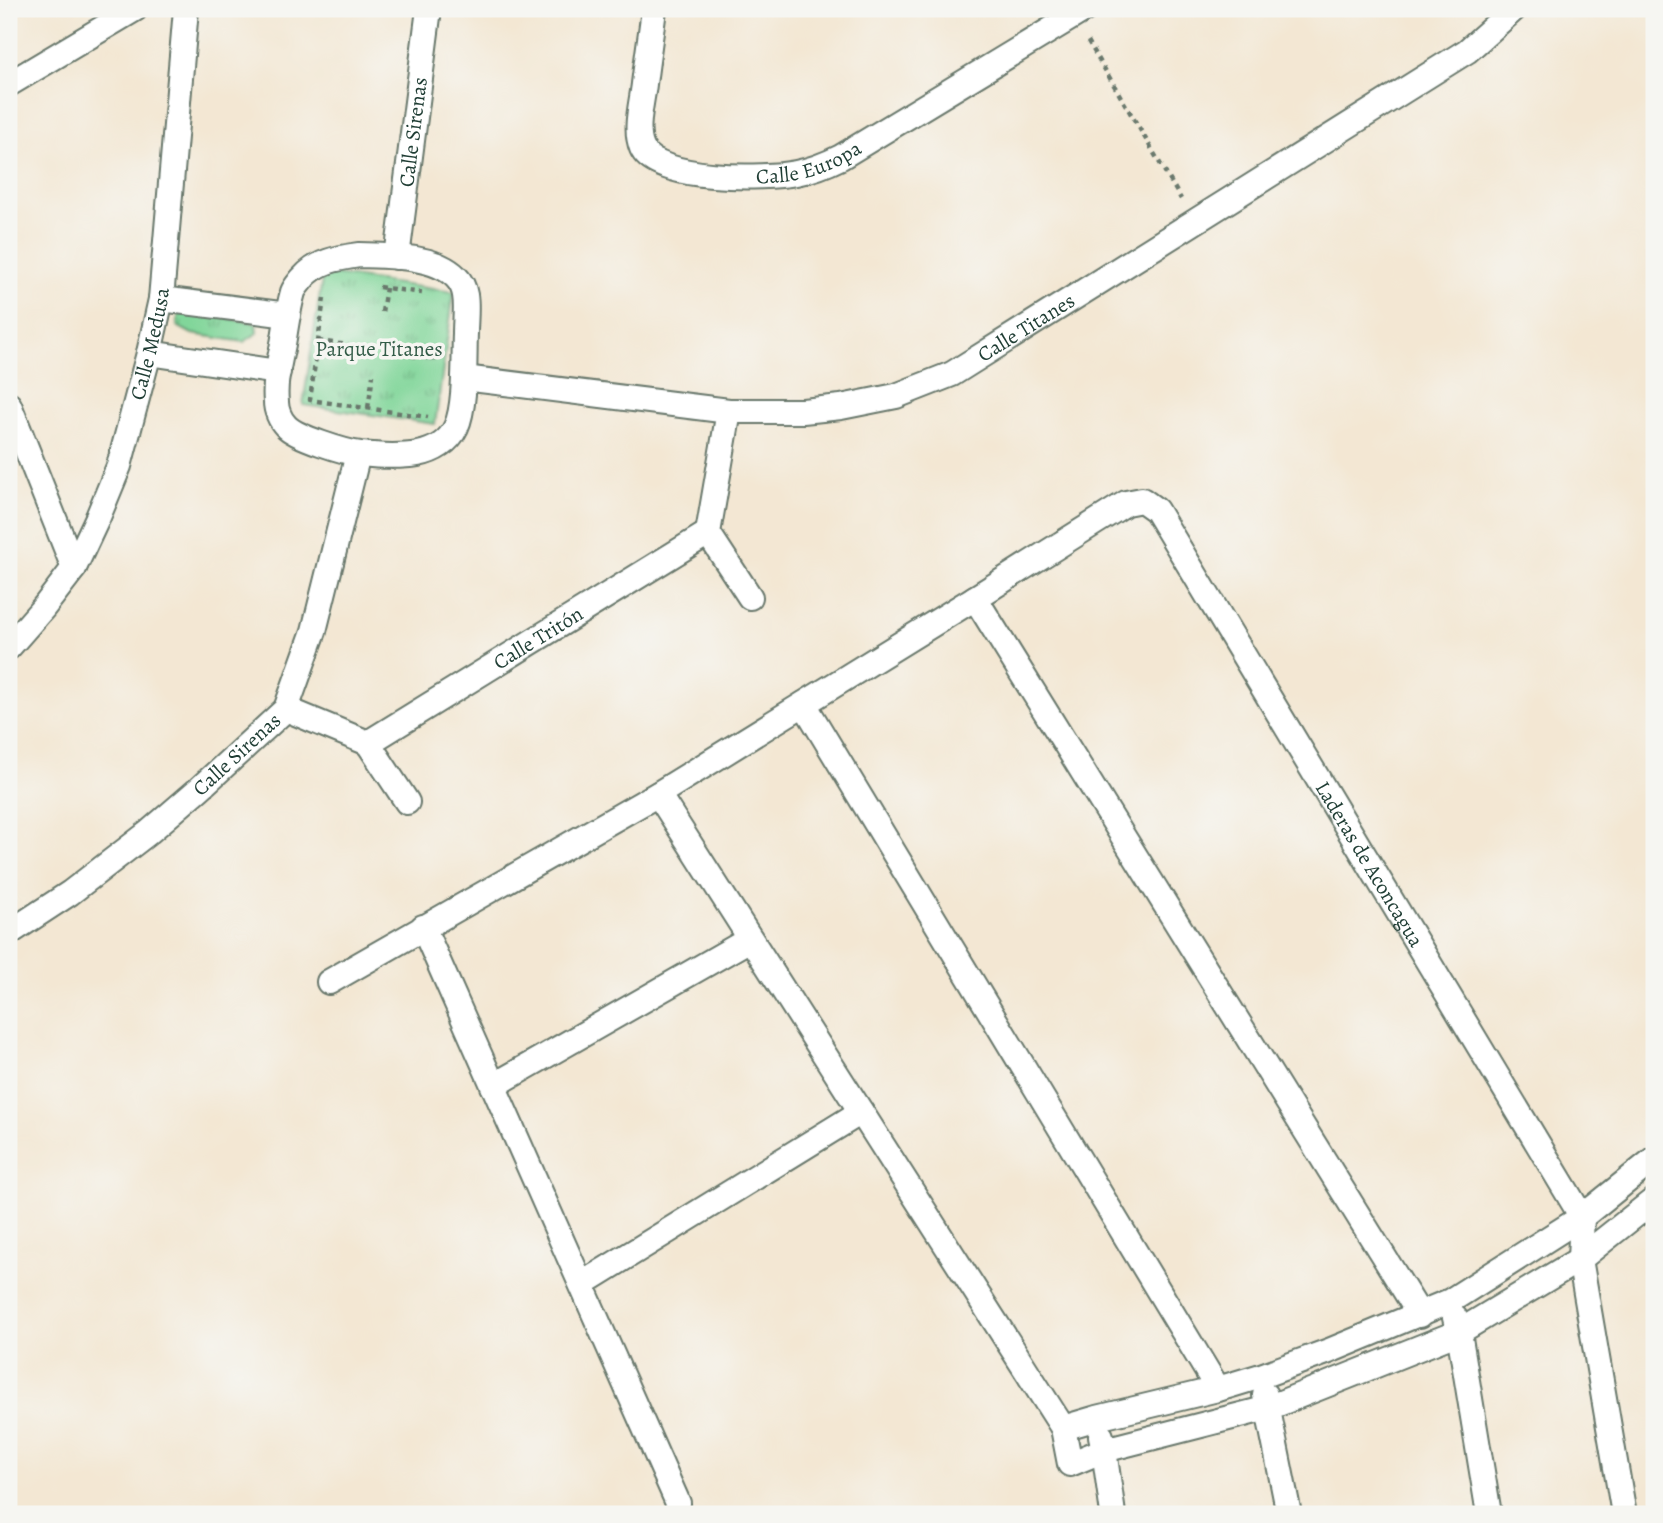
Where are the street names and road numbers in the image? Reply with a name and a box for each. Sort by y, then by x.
street label: Calle Sirenas [392,75,434,189]
street label: Calle Europa [756,134,867,190]
street label: Calle Medusa [123,286,176,403]
street label: Calle Titanes [972,287,1080,369]
street label: Calle Tritón [488,600,588,676]
street label: Calle Sirenas [187,707,287,802]
street label: Laderas de Aconcagua [1309,776,1430,953]

